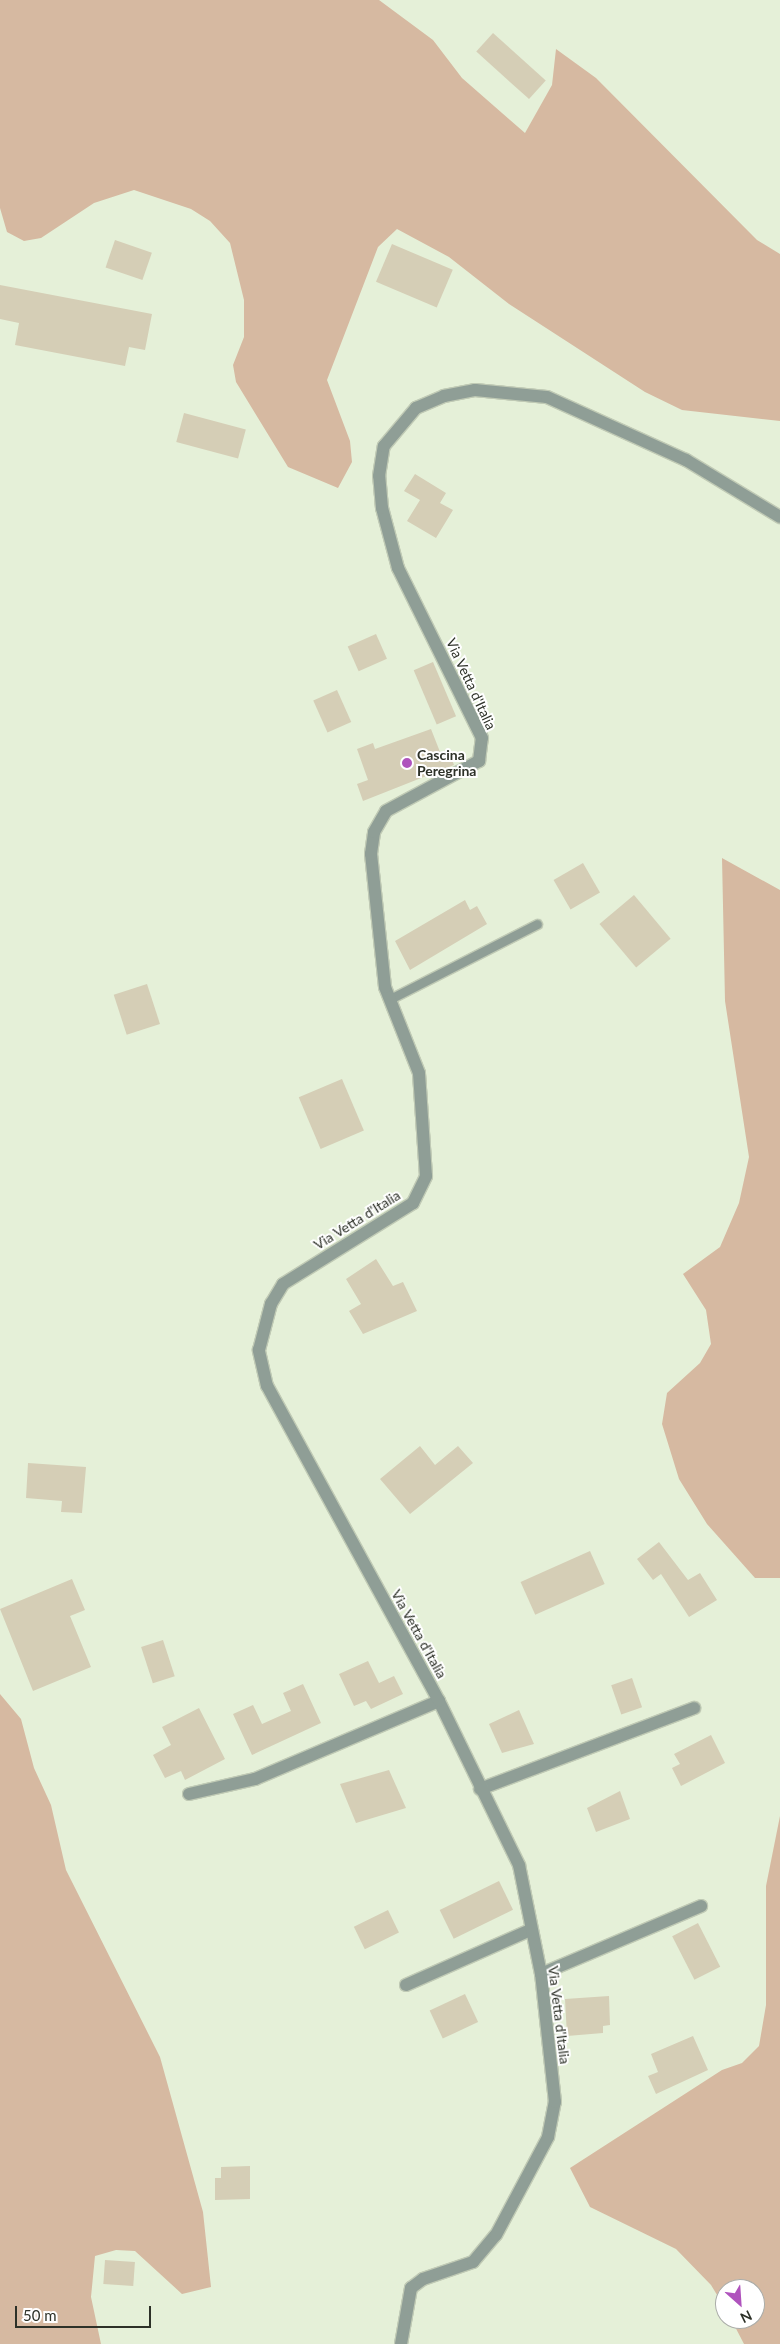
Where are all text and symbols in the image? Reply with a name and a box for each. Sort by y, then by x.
street label: Via Vetta d'Italia [442,635,500,733]
place label: Cascina Peregrina [417,747,476,780]
marker: Cascina Peregrina [401,757,413,769]
street label: Via Vetta d'Italia [310,1187,404,1253]
street label: Via Vetta d'Italia [388,1587,450,1681]
street label: Via Vetta d'Italia [545,1965,573,2065]
north arrow [715,2279,765,2329]
scale bar [18,2296,154,2328]
text: 50 m [23,2306,57,2324]
text: N [738,2307,755,2327]

